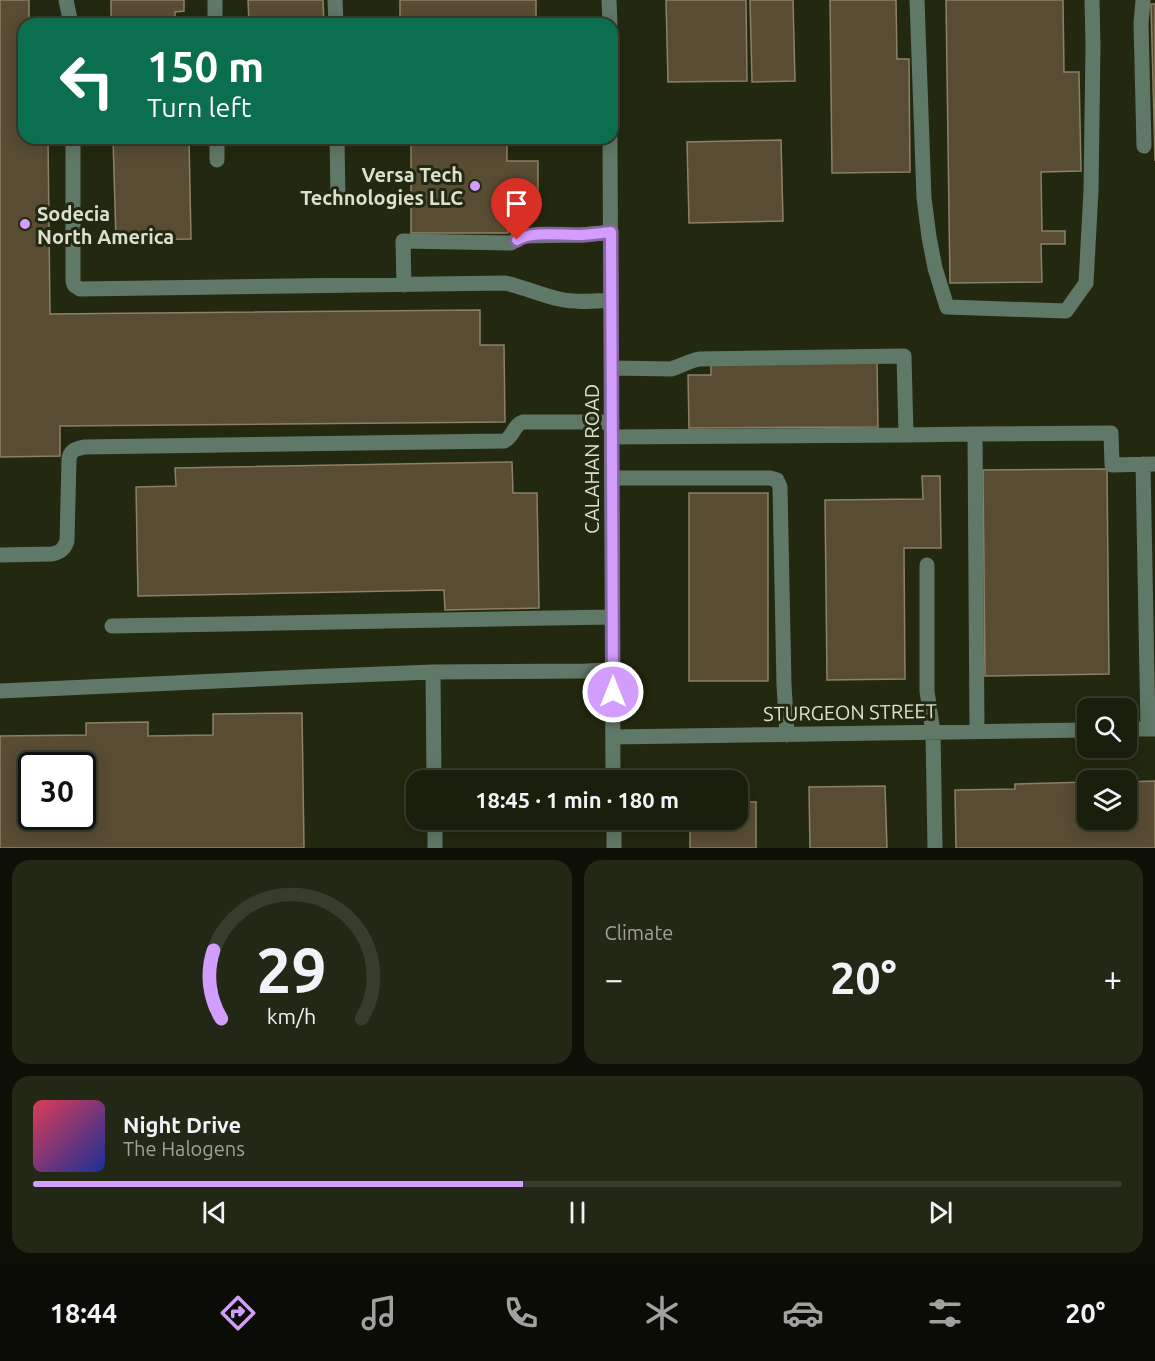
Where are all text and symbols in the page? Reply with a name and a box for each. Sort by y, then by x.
icon: left [48,42,126,120]
text: 150 m [147,43,264,90]
text: Turn left [147,92,251,122]
place label: Versa Tech Technologies LLC [300,163,463,209]
pin [491,178,542,240]
marker: Versa Tech Technologies LLC [468,179,482,193]
icon: arrive [500,187,533,220]
place label: Sodecia North America [37,202,174,248]
marker: Sodecia North America [18,217,32,231]
street label: CALAHAN ROAD [580,384,603,534]
position arrow [581,660,645,724]
map controls [1077,698,1137,830]
button: search [1077,698,1137,758]
street label: STURGEON STREET [763,699,937,725]
speed limit sign: 30 [18,752,96,830]
button: layers [1077,770,1137,830]
text: 18:45 · 1 min · 180 m [475,787,679,812]
text: Climate [605,921,673,944]
text: 29 [257,935,327,1005]
text: 20° [830,952,897,1003]
text: − [605,960,623,997]
text: + [1103,960,1122,997]
text: km/h [267,1004,316,1028]
text: Night Drive [123,1112,241,1137]
text: The Halogens [123,1137,245,1160]
icon: previous [198,1196,231,1229]
icon: pause [561,1196,594,1229]
icon: next [924,1196,957,1229]
icon: directions [217,1292,259,1334]
icon: music [358,1292,400,1334]
icon: phone [500,1292,542,1334]
icon: climate [641,1292,683,1334]
icon: car [782,1292,824,1334]
icon: filters [924,1292,966,1334]
text: 18:44 [50,1298,117,1328]
text: 20° [1065,1298,1105,1328]

